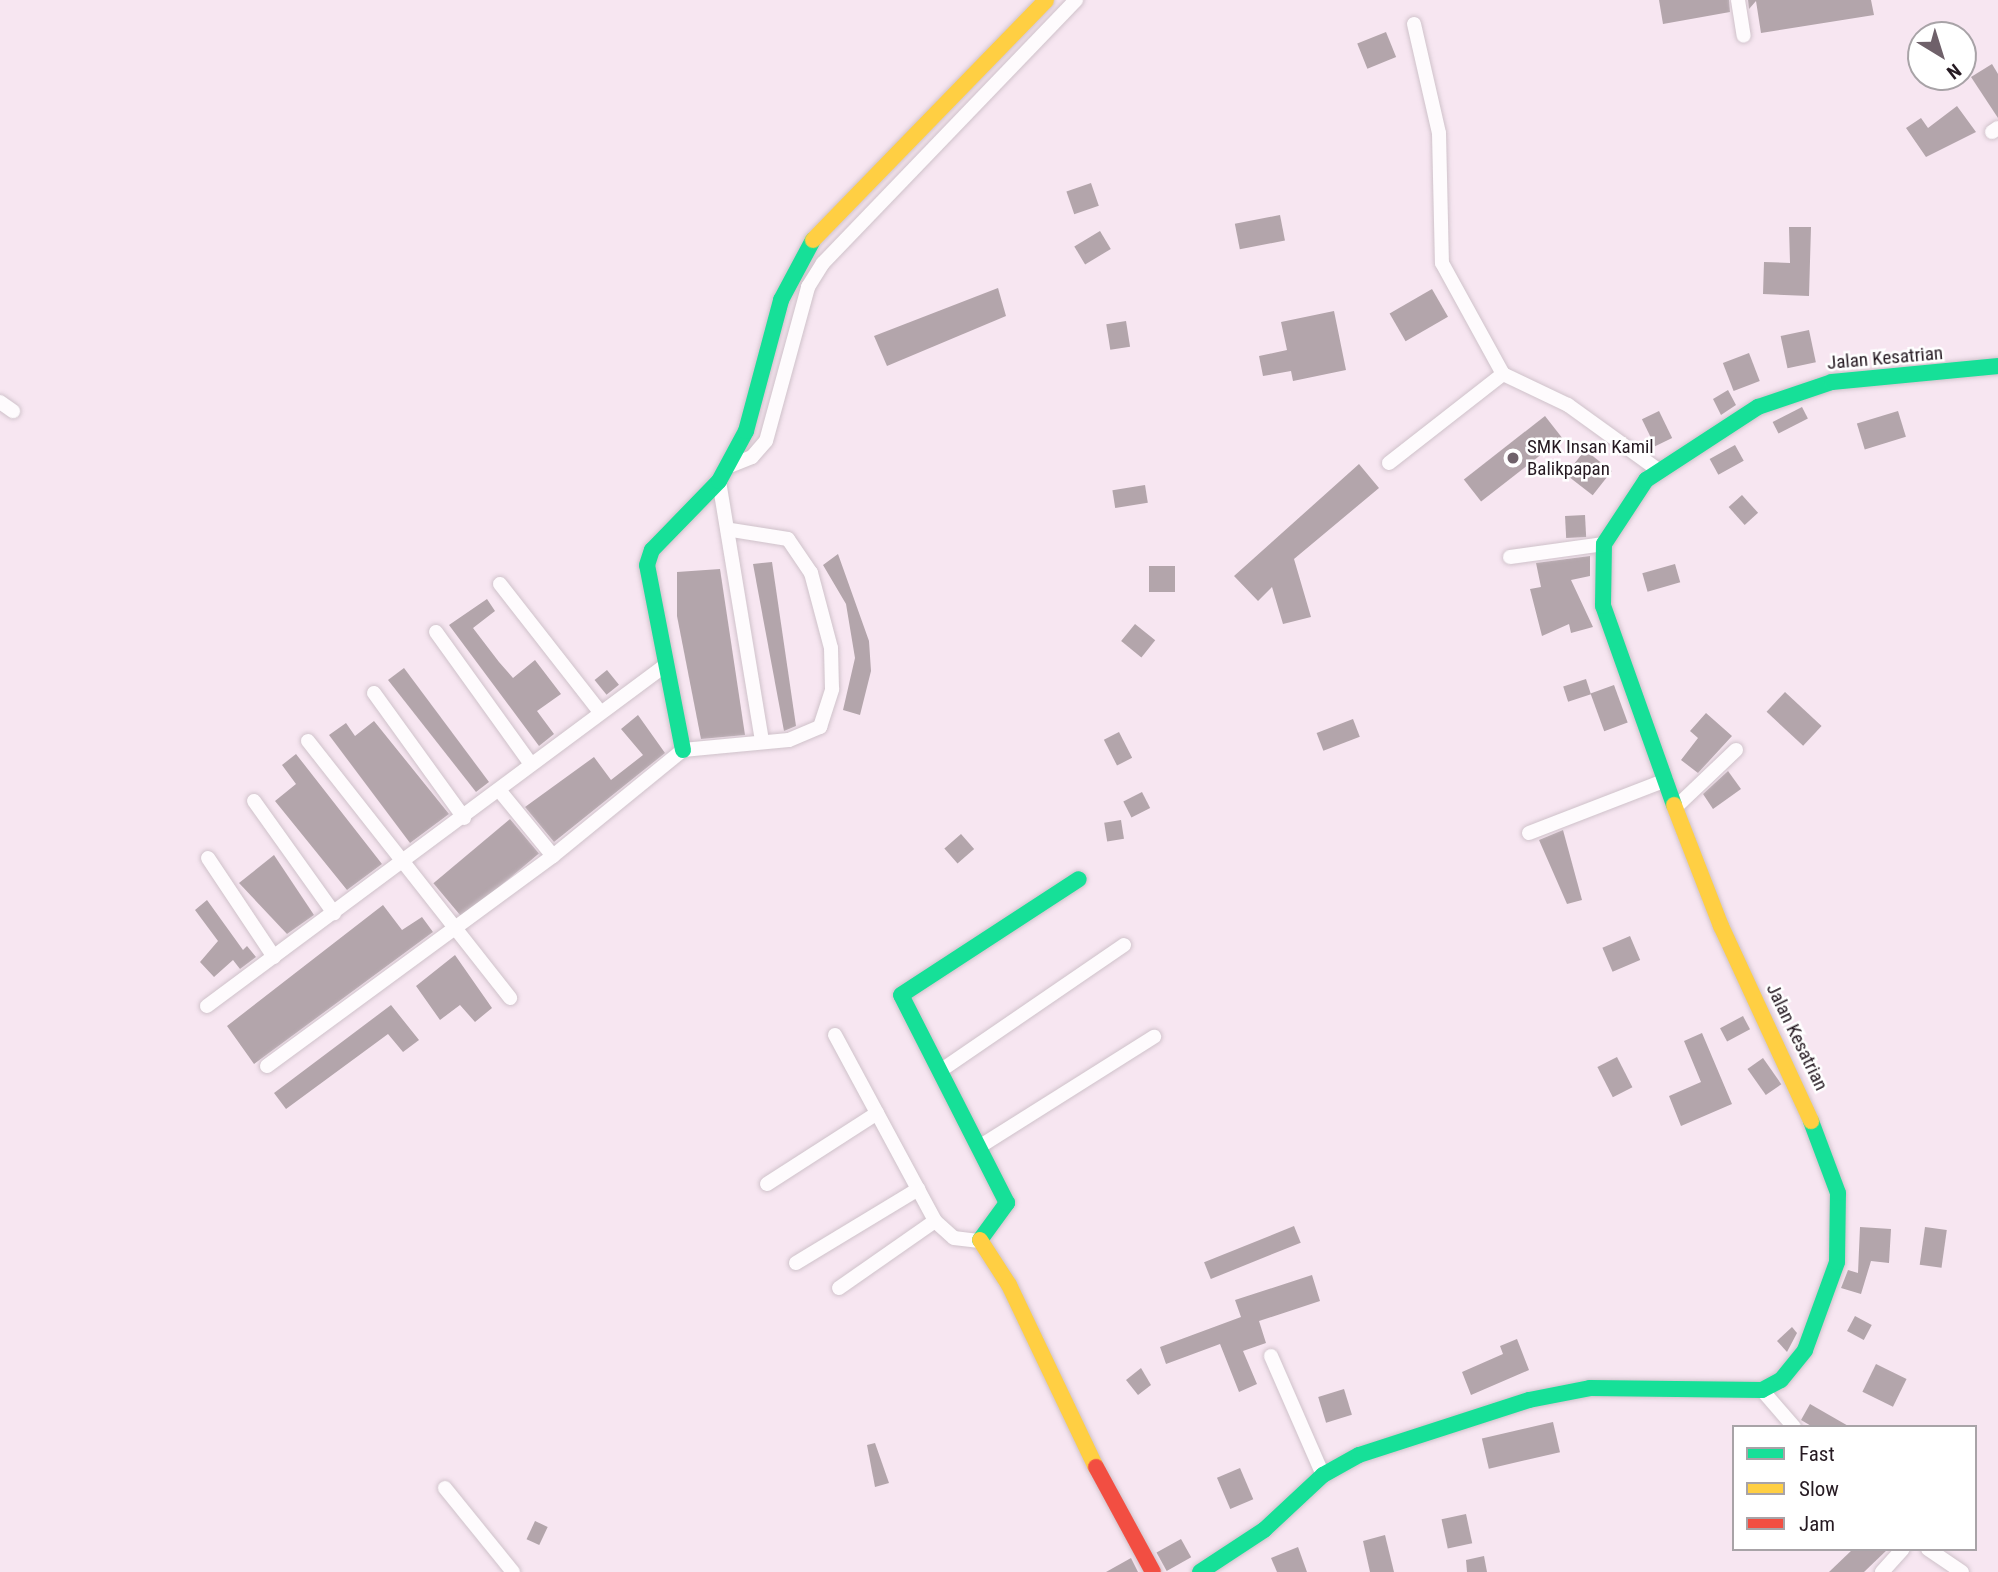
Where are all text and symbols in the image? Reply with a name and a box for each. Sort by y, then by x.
north arrow [1907,21,1977,91]
text: N [1942,59,1966,84]
street label: Jalan Kesatrian [1826,342,1944,374]
place label: SMK Insan Kamil Balikpapan [1527,436,1654,480]
marker: SMK Insan Kamil Balikpapan [1505,450,1521,466]
street label: Jalan Kesatrian [1761,980,1833,1094]
legend [1732,1425,1977,1551]
text: Fast [1799,1442,1835,1466]
text: Slow [1799,1477,1839,1501]
text: Jam [1799,1512,1835,1536]

